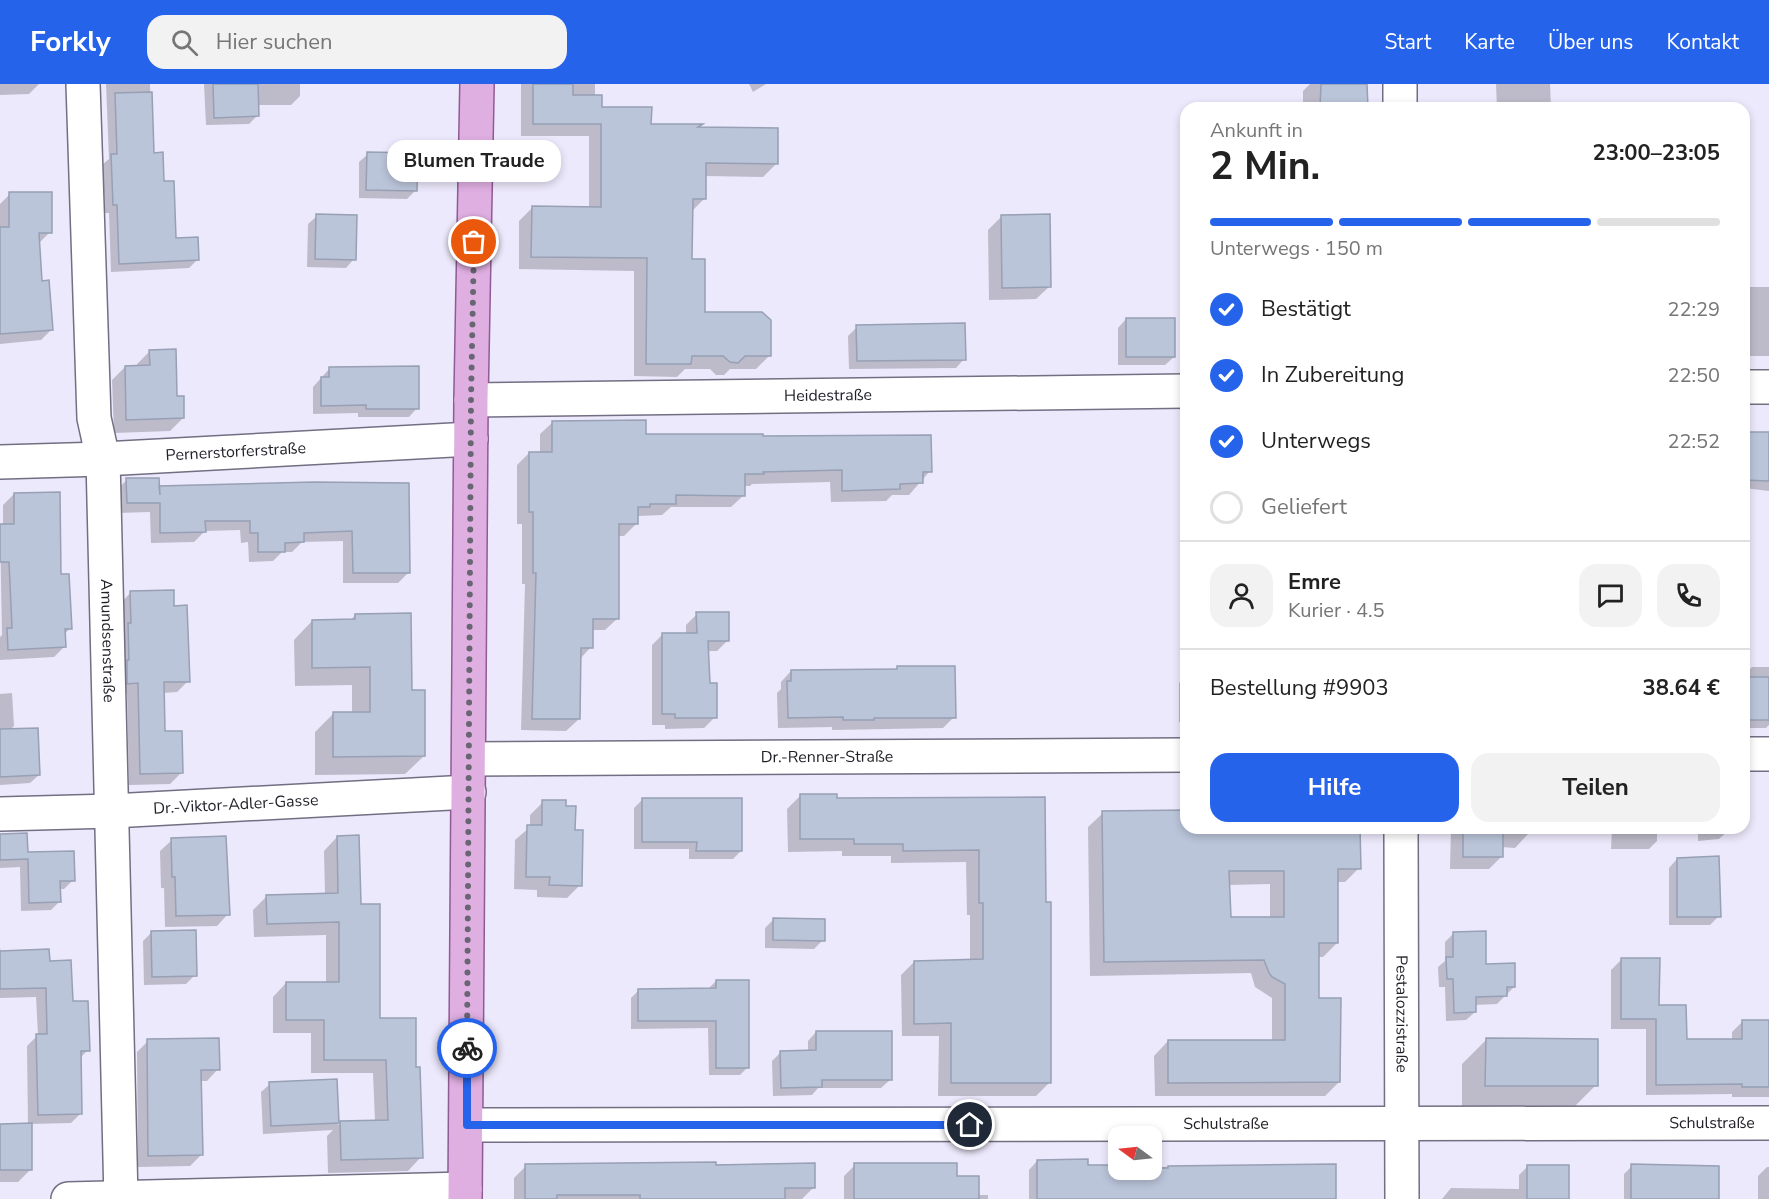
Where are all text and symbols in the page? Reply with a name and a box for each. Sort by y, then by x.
search box [147,15,567,69]
text: Forkly [30,23,111,61]
icon: search [168,26,201,59]
text: Hier suchen [216,27,333,57]
text: Start [1384,28,1431,56]
text: Karte [1464,28,1515,56]
text: Über uns [1548,28,1633,56]
text: Kontakt [1666,28,1739,56]
text: Ankunft in [1210,117,1303,144]
text: 23:00–23:05 [1592,138,1720,168]
callout: Blumen Traude [387,140,561,182]
text: 2 Min. [1210,140,1320,193]
text: Blumen Traude [403,147,545,174]
pin [448,216,499,267]
icon: bag [457,225,490,258]
text: Unterwegs · 150 m [1210,235,1383,262]
icon: check [1210,293,1243,326]
text: Bestätigt [1261,294,1351,324]
text: 22:29 [1667,296,1720,323]
icon: check [1210,359,1243,392]
text: In Zubereitung [1261,360,1404,390]
text: 22:50 [1667,362,1720,389]
street label: Heidestraße [784,384,872,407]
icon: check [1210,425,1243,458]
text: Unterwegs [1261,426,1371,456]
text: 22:52 [1667,428,1720,455]
street label: Pernerstorferstraße [165,437,307,467]
text: Geliefert [1261,492,1347,522]
button: person [1210,564,1273,627]
button: chat [1579,564,1642,627]
button: phone [1657,564,1720,627]
text: Emre [1288,567,1341,597]
street label: Amundsenstraße [95,579,120,703]
text: Kurier · 4.5 [1288,597,1385,624]
text: Bestellung #9903 [1210,673,1389,703]
text: 38.64 € [1643,673,1720,703]
street label: Dr.-Renner-Straße [761,746,893,768]
button: Hilfe [1210,753,1459,822]
button: Teilen [1471,753,1720,822]
street label: Dr.-Viktor-Adler-Gasse [153,789,319,820]
street label: Pestalozzistraße [1390,955,1413,1073]
courier [437,1018,497,1078]
icon: bike [451,1032,484,1065]
pin [944,1099,995,1150]
icon: home [953,1108,986,1141]
street label: Schulstraße [1669,1112,1755,1134]
street label: Schulstraße [1183,1113,1269,1135]
north arrow [1108,1126,1162,1180]
map controls [1108,1126,1162,1180]

